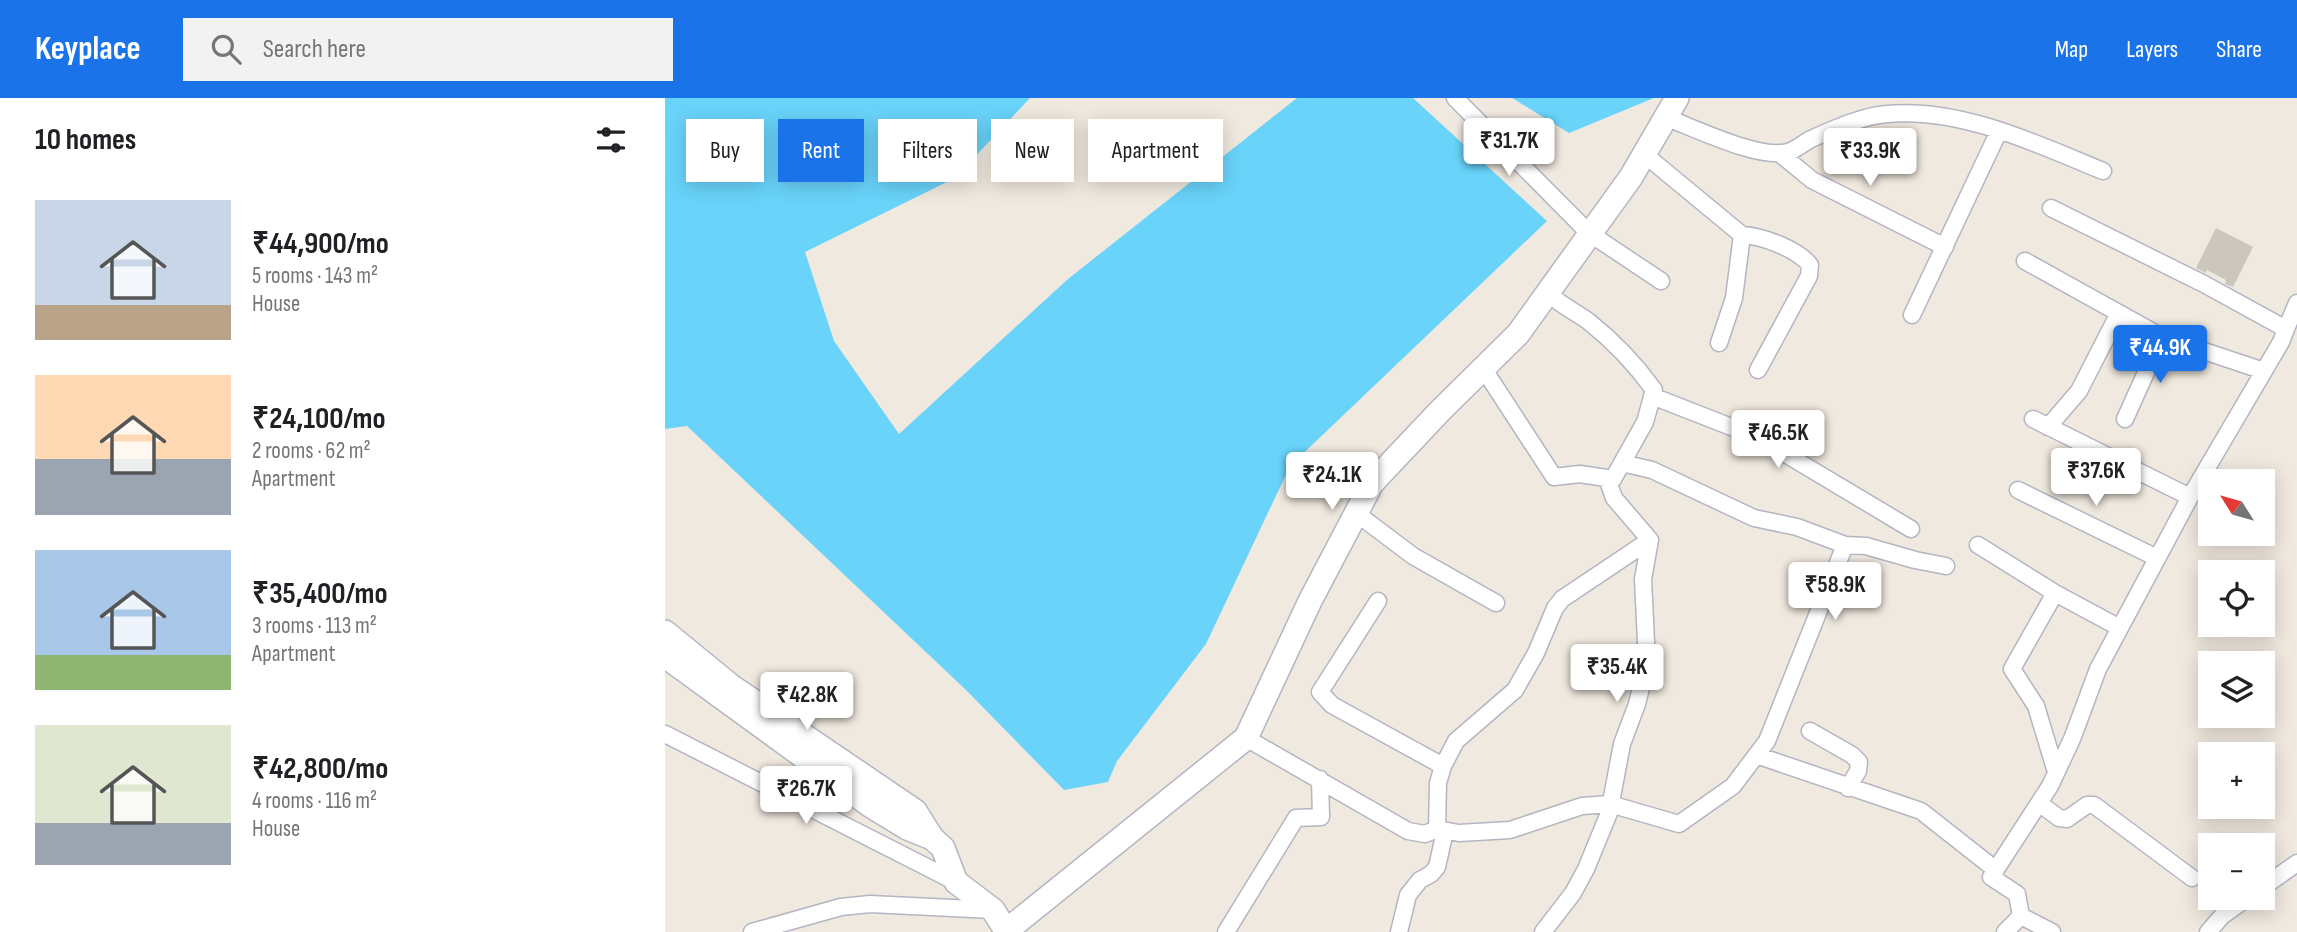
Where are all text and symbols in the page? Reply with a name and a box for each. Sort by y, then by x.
search box [183,18,673,81]
text: Keyplace [35,29,141,69]
icon: search [207,30,245,68]
text: Search here [263,34,366,65]
text: Map [2055,35,2088,64]
text: Layers [2126,35,2178,64]
text: Share [2216,35,2262,64]
pin: ₹31.7K [1452,118,1566,178]
chip: Buy [686,119,764,182]
chip: Rent [778,119,864,182]
chip: Filters [878,119,977,182]
chip: New [991,119,1074,182]
chip: Apartment [1088,119,1223,182]
icon: filters [592,121,630,159]
text: 10 homes [35,122,136,158]
text: ₹31.7K [1480,127,1538,155]
pin: ₹33.9K [1813,129,1927,188]
text: ₹33.9K [1840,137,1900,165]
text: ₹44,900/mo [252,226,389,262]
icon: home [91,228,175,312]
text: 5 rooms · 143 m² [252,262,378,290]
text: House [252,290,300,318]
pin: ₹44.9K [2103,326,2217,385]
text: ₹44.9K [2129,334,2191,362]
text: ₹24,100/mo [252,401,386,437]
icon: home [91,403,175,487]
pin: ₹46.5K [1721,410,1835,470]
text: ₹46.5K [1748,419,1809,447]
text: 2 rooms · 62 m² [252,437,371,465]
pin: ₹37.6K [2039,448,2153,508]
pin: ₹24.1K [1275,452,1389,512]
text: ₹37.6K [2067,457,2125,485]
text: ₹24.1K [1302,461,1362,489]
text: Apartment [252,465,336,493]
north arrow [2198,469,2275,546]
map controls [2198,469,2275,910]
button: locate [2198,560,2275,637]
pin: ₹58.9K [1778,562,1892,622]
text: ₹58.9K [1804,571,1866,599]
text: ₹35,400/mo [252,576,387,612]
icon: home [91,578,175,662]
text: 3 rooms · 113 m² [252,612,377,640]
text: Apartment [252,640,336,668]
pin: ₹35.4K [1560,644,1674,704]
button: layers [2198,651,2275,728]
text: ₹35.4K [1587,653,1647,681]
pin: ₹42.8K [750,672,864,732]
text: ₹42.8K [776,681,838,709]
button: + [2198,742,2275,819]
text: ₹42,800/mo [252,751,388,787]
icon: home [91,753,175,837]
pin: ₹26.7K [749,766,863,826]
text: ₹26.7K [776,775,836,803]
text: 4 rooms · 116 m² [252,787,377,815]
text: House [252,815,300,843]
button: − [2198,833,2275,910]

